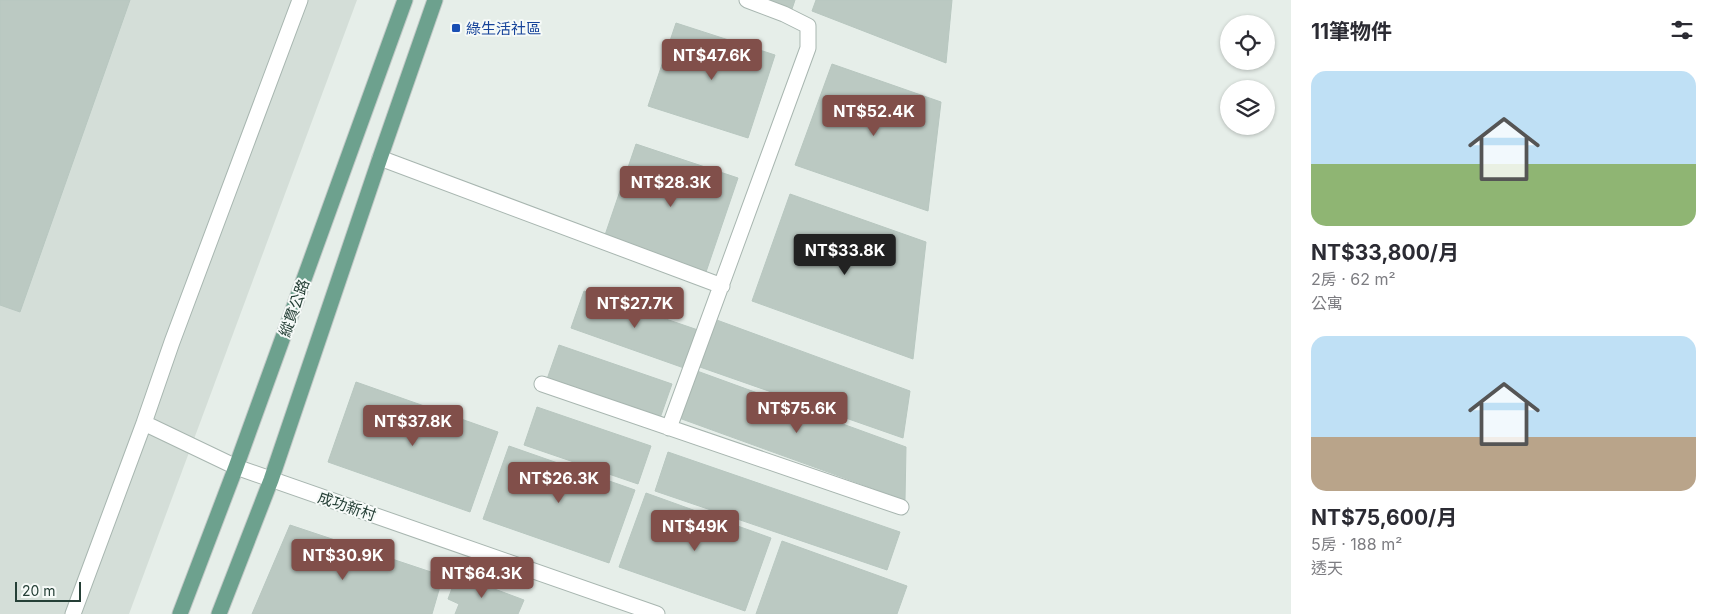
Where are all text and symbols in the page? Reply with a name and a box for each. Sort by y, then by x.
map controls [1220,15,1275,135]
button: locate [1220,15,1275,70]
icon: filters [1668,16,1696,44]
place label: 綠生活社區 [466,19,541,38]
text: 11筆物件 [1311,19,1392,44]
marker: 綠生活社區 [450,22,462,34]
pin: NT$47.6K [660,38,764,81]
text: NT$47.6K [673,45,751,65]
button: layers [1220,80,1275,135]
pin: NT$52.4K [822,94,926,137]
text: NT$52.4K [833,101,915,121]
icon: home [1459,104,1549,194]
pin: NT$28.3K [619,166,723,208]
text: NT$28.3K [631,172,711,192]
pin: NT$33.8K [793,234,897,276]
text: NT$33.8K [805,240,885,260]
text: NT$33,800/月 [1311,240,1459,265]
text: 2房 · 62 m² [1311,269,1396,289]
street label: 縱貫公路 [275,277,313,339]
pin: NT$27.7K [583,286,687,329]
text: NT$27.7K [597,293,673,313]
text: 公寓 [1311,293,1343,313]
icon: home [1459,369,1549,459]
pin: NT$75.6K [745,392,849,434]
text: NT$75.6K [757,398,837,418]
pin: NT$37.8K [361,404,465,447]
text: NT$37.8K [374,411,452,431]
pin: NT$26.3K [507,462,611,504]
text: NT$26.3K [519,468,599,488]
street label: 成功新村 [316,487,378,525]
text: NT$75,600/月 [1311,505,1457,530]
pin: NT$49K [654,510,736,552]
text: NT$49K [662,516,728,536]
text: 5房 · 188 m² [1311,534,1402,554]
pin: NT$30.9K [291,538,395,581]
text: NT$30.9K [302,545,384,565]
pin: NT$64.3K [430,556,534,599]
text: 透天 [1311,558,1343,578]
text: NT$64.3K [442,563,522,583]
scale bar [15,579,81,602]
text: 20 m [22,582,56,599]

